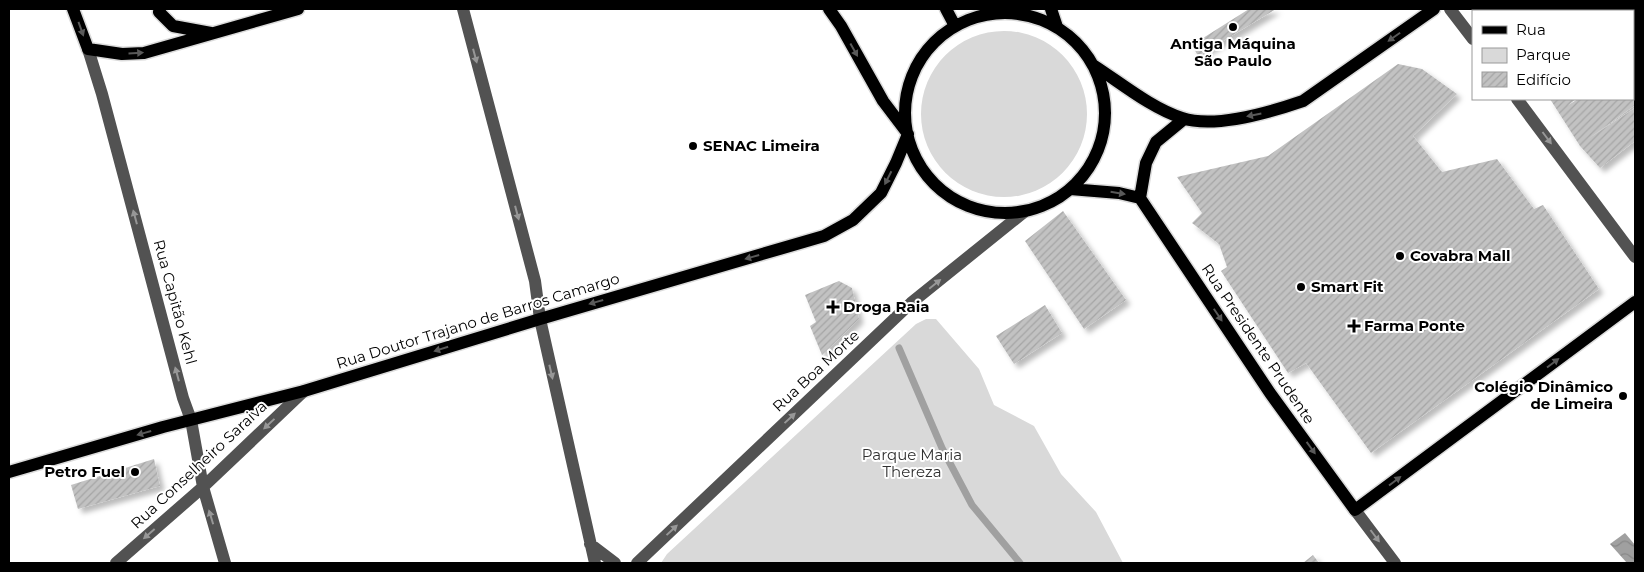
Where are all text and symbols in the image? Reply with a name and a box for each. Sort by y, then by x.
legend [1472,10,1634,100]
text: Rua [1516,20,1546,39]
marker: Antiga Máquina São Paulo [1227,21,1239,33]
one-way arrow [77,22,85,37]
one-way arrow [1388,32,1401,42]
place label: Antiga Máquina São Paulo [1169,34,1296,70]
one-way arrow [850,44,859,57]
text: Parque [1516,45,1571,64]
one-way arrow [472,48,480,63]
one-way arrow [129,49,145,57]
text: Edifício [1516,70,1571,89]
one-way arrow [1246,111,1262,119]
one-way arrow [1541,131,1552,144]
place label: SENAC Limeira [703,136,820,155]
marker: SENAC Limeira [687,140,699,152]
one-way arrow [884,171,892,186]
one-way arrow [1111,190,1127,198]
one-way arrow [513,205,521,221]
one-way arrow [131,209,139,224]
street label: Rua Capitão Kehl [150,237,201,366]
place label: Covabra Mall [1410,246,1510,265]
marker: Covabra Mall [1394,250,1406,262]
one-way arrow [745,253,760,261]
street label: Rua Presidente Prudente [1198,260,1319,428]
street label: Rua Doutor Trajano de Barros Camargo [334,268,622,373]
place label: Smart Fit [1311,277,1384,296]
one-way arrow [928,278,941,289]
marker: Smart Fit [1295,281,1307,293]
place label: Droga Raia [843,297,930,316]
one-way arrow [589,299,604,307]
marker: Droga Raia [827,301,839,313]
one-way arrow [1213,308,1223,322]
place label: Farma Ponte [1364,316,1465,335]
marker: Farma Ponte [1348,320,1360,332]
street label: Rua Boa Morte [768,325,863,416]
one-way arrow [433,345,448,353]
one-way arrow [1546,358,1560,368]
one-way arrow [548,364,556,380]
one-way arrow [173,366,181,381]
place label: Colégio Dinâmico de Limeira [1474,377,1613,413]
marker: Colégio Dinâmico de Limeira [1617,390,1629,402]
street label: Rua Conselheiro Saraiva [127,397,271,533]
one-way arrow [784,412,796,424]
one-way arrow [263,418,275,430]
one-way arrow [137,429,152,437]
one-way arrow [1305,441,1316,454]
park label: Parque Maria Thereza [862,445,962,481]
place label: Petro Fuel [44,462,125,481]
marker: Petro Fuel [129,466,141,478]
one-way arrow [1388,475,1401,486]
one-way arrow [207,509,215,524]
one-way arrow [666,524,678,536]
one-way arrow [143,528,155,540]
one-way arrow [1370,530,1380,543]

